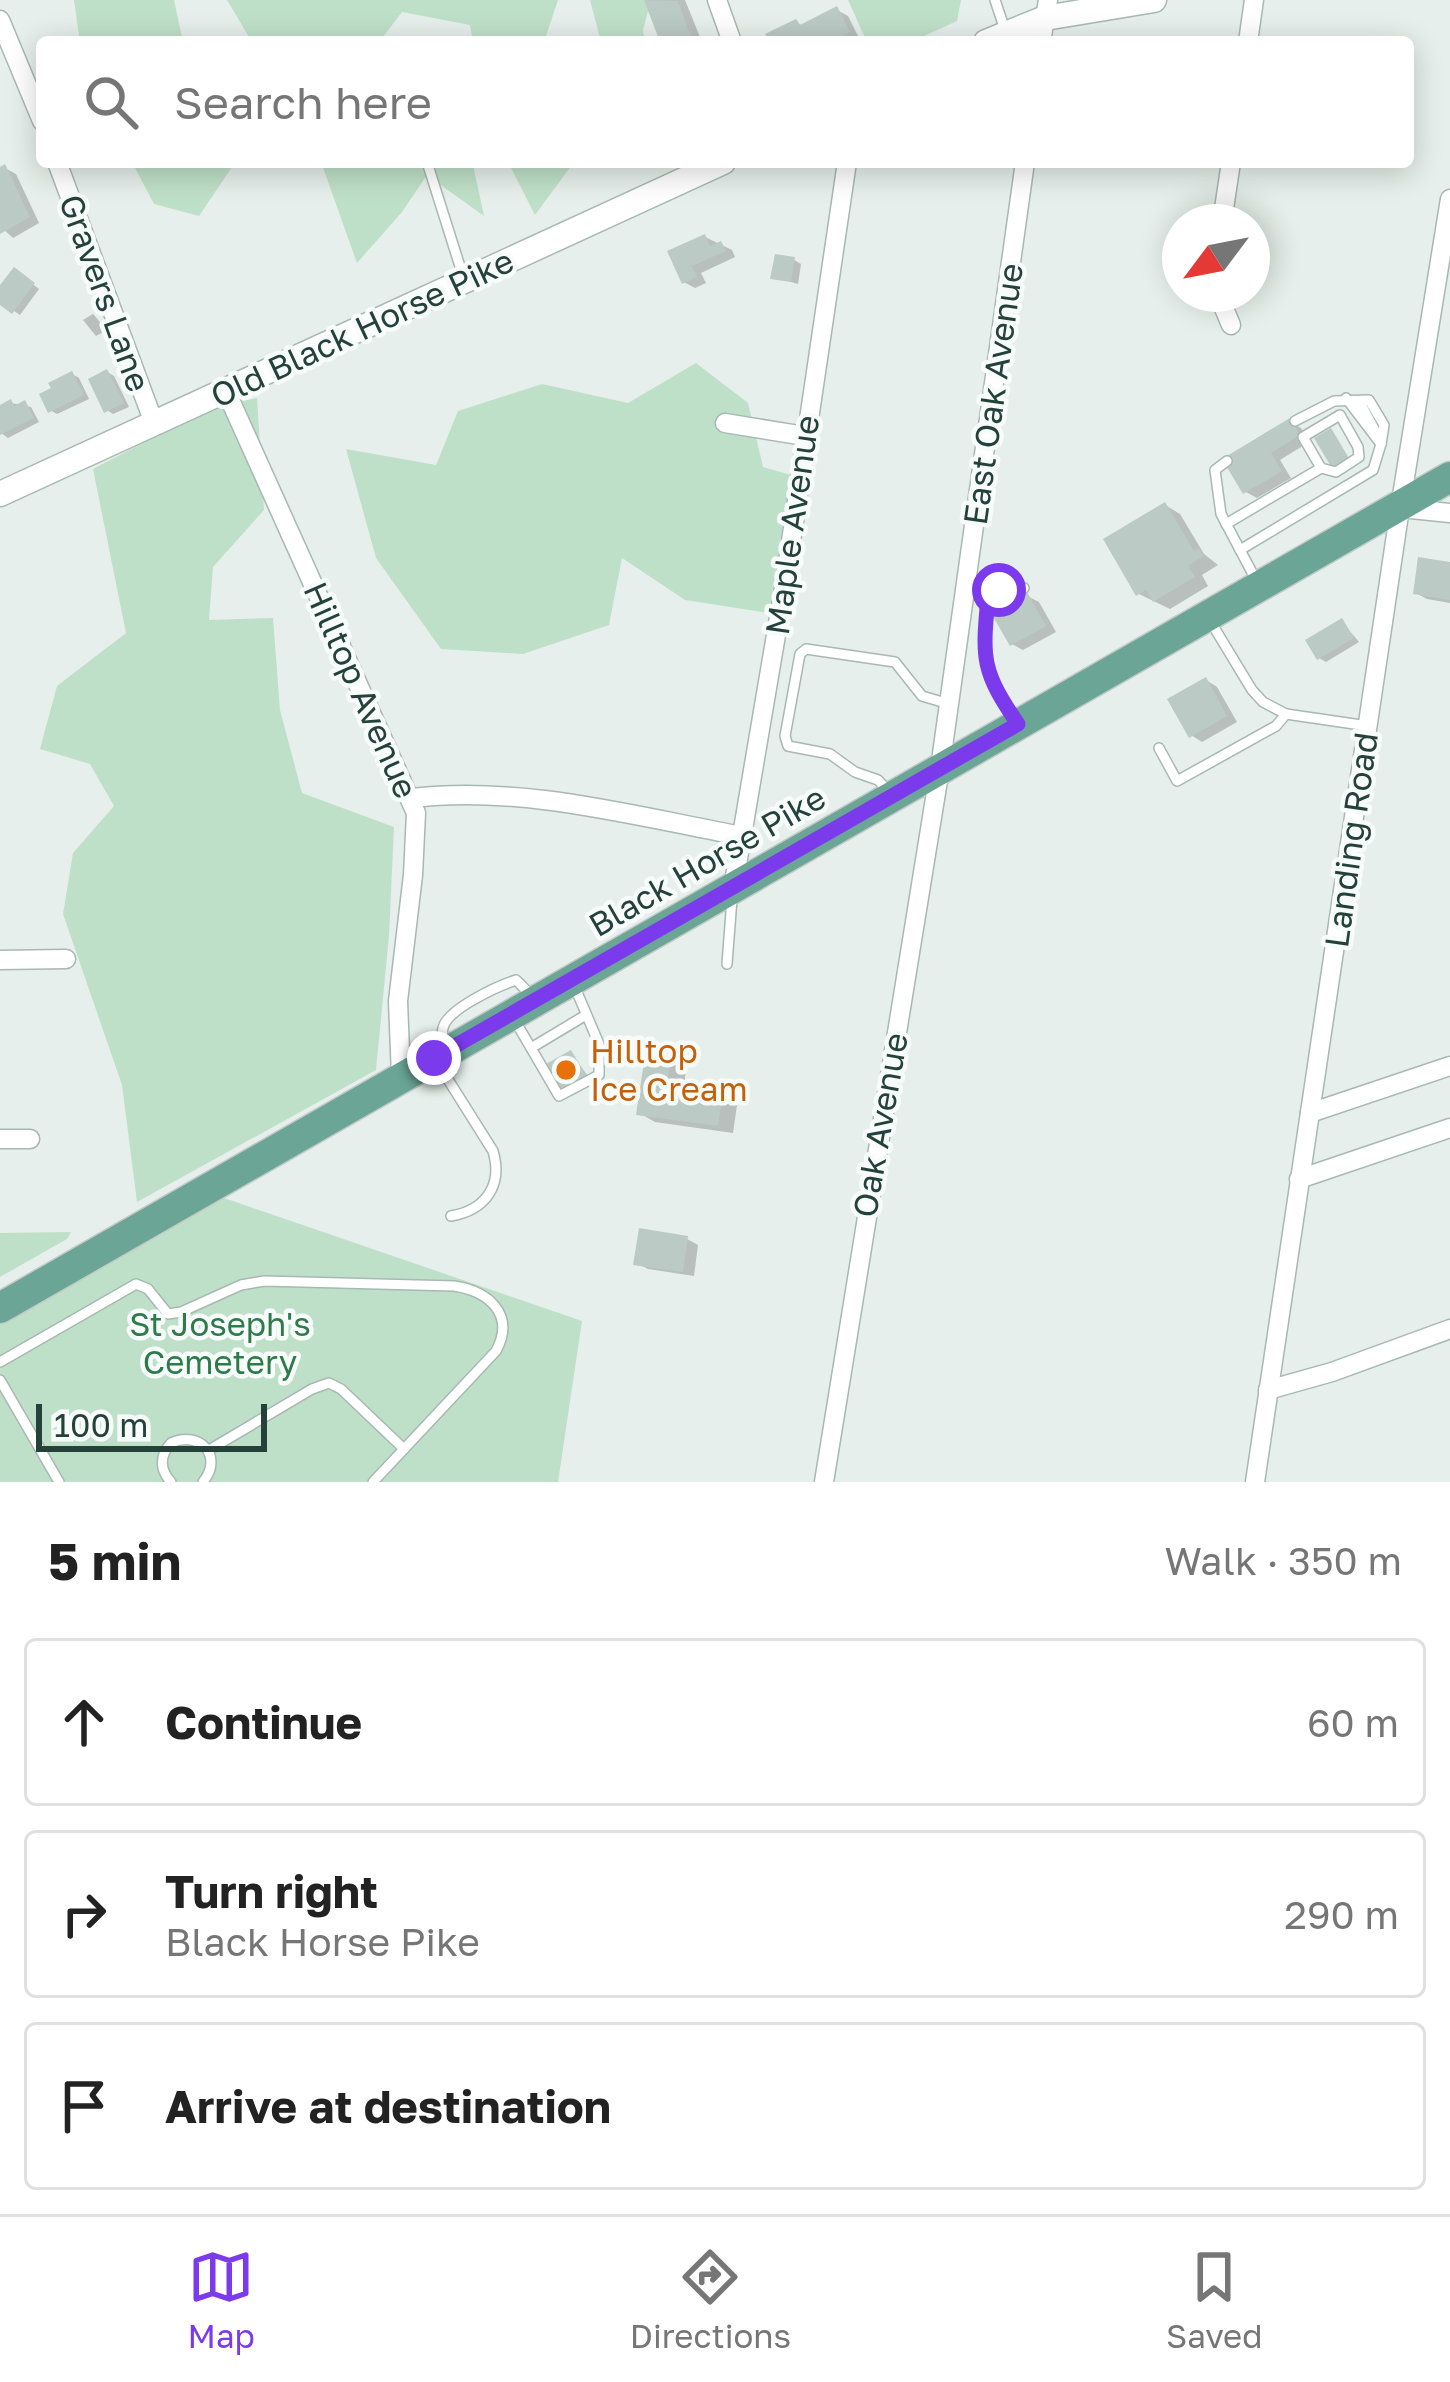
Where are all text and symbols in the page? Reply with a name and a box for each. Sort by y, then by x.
search box [36,36,1414,168]
icon: search [78,69,144,135]
text: Search here [174,75,432,129]
street label: Gravers Lane [52,189,159,397]
north arrow [1162,204,1270,312]
street label: Old Black Horse Pike [204,240,519,415]
street label: East Oak Avenue [955,261,1030,527]
street label: Maple Avenue [757,413,826,637]
route start [972,563,1026,617]
street label: Hilltop Avenue [296,576,427,804]
street label: Landing Road [1316,730,1385,950]
street label: Black Horse Pike [582,777,832,944]
street label: Oak Avenue [844,1030,915,1220]
route end [407,1031,461,1085]
place label: Hilltop Ice Cream [590,1031,748,1108]
marker: Hilltop Ice Cream [553,1057,579,1083]
park label: St Joseph's Cemetery [129,1304,311,1381]
scale bar [36,1398,267,1451]
text: 100 m [54,1405,148,1444]
text: 5 min [48,1530,181,1591]
text: Walk · 350 m [1164,1537,1402,1584]
icon: ahead [51,1689,117,1755]
text: Continue [165,1695,362,1749]
text: 60 m [1307,1699,1399,1746]
text: Turn right [165,1864,378,1918]
icon: right [51,1881,117,1947]
text: 290 m [1284,1891,1399,1938]
text: Black Horse Pike [165,1918,480,1965]
icon: arrive [51,2073,117,2139]
text: Arrive at destination [165,2079,611,2133]
tab: Map [188,2244,255,2355]
tab: Directions [630,2244,791,2355]
tab: Saved [1166,2244,1262,2355]

